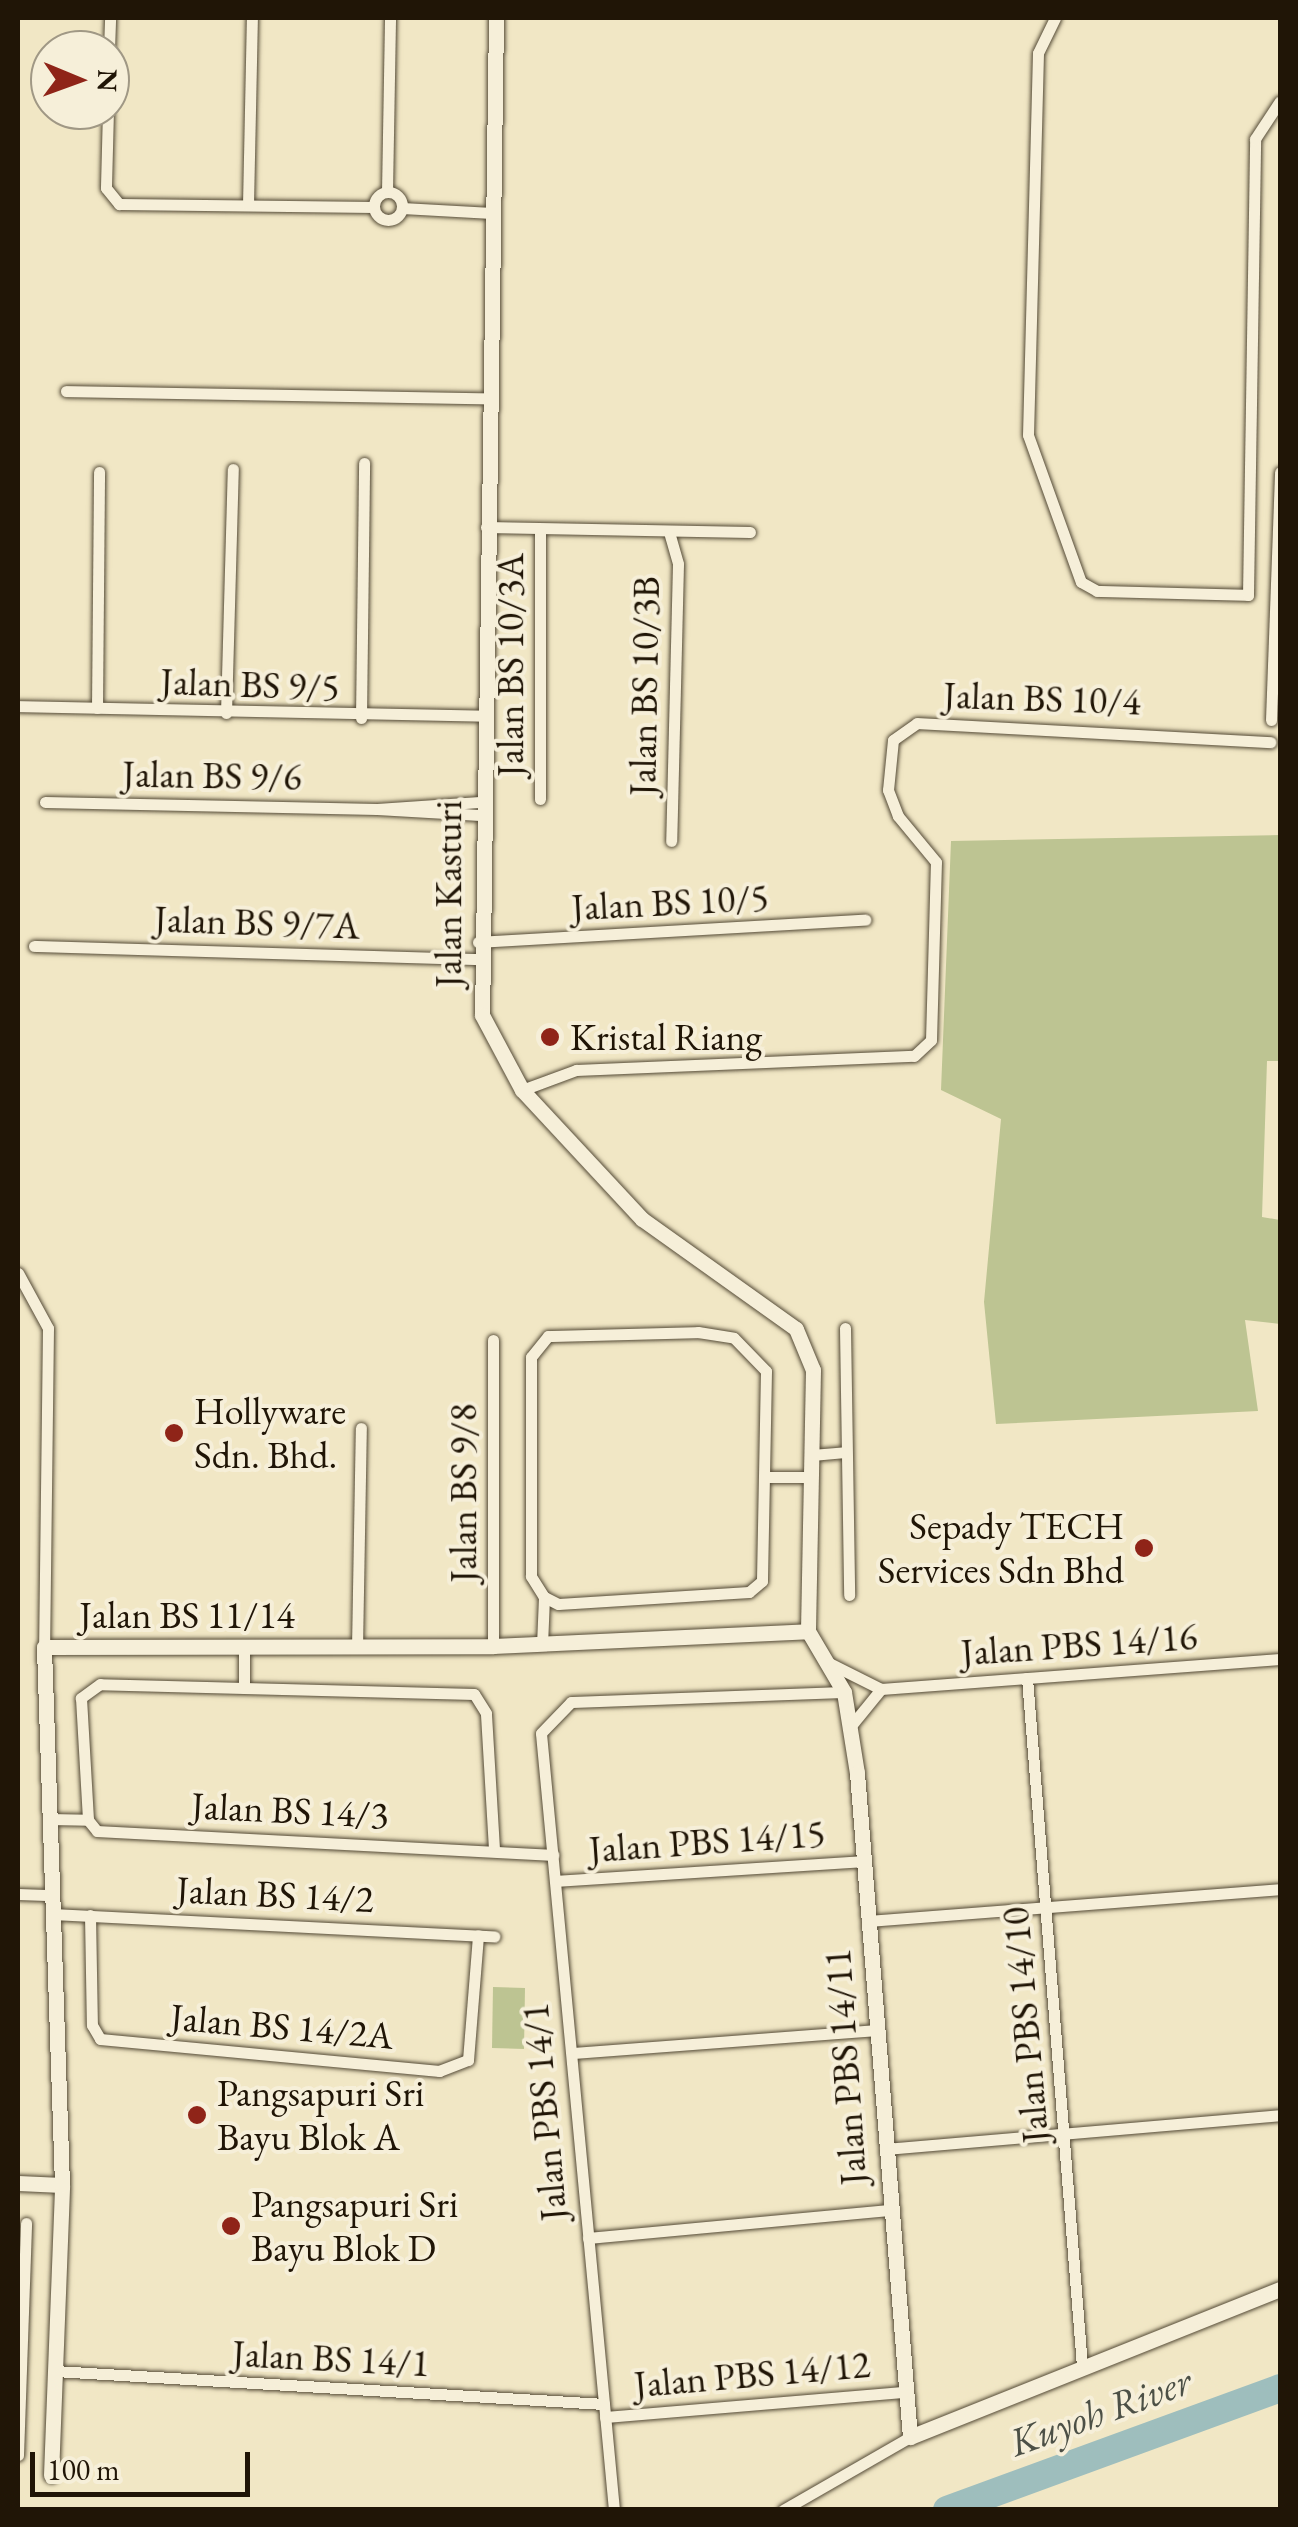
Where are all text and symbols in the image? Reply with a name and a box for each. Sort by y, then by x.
north arrow [30,30,130,130]
text: N [90,69,126,92]
street label: Jalan BS 10/3A [487,553,533,777]
street label: Jalan BS 10/3B [619,576,669,796]
street label: Jalan BS 9/5 [160,658,340,710]
street label: Jalan BS 10/4 [943,672,1141,724]
street label: Jalan BS 9/6 [122,751,302,799]
street label: Jalan Kasturi [425,800,471,988]
street label: Jalan BS 10/5 [570,874,770,930]
street label: Jalan BS 9/7A [153,896,361,948]
place label: Kristal Riang [570,1014,762,1060]
marker: Kristal Riang [539,1026,561,1048]
place label: Hollyware Sdn. Bhd. [194,1388,346,1478]
street label: Jalan BS 9/8 [440,1403,486,1583]
marker: Hollyware Sdn. Bhd. [163,1422,185,1444]
place label: Sepady TECH Services Sdn Bhd [878,1503,1124,1592]
marker: Sepady TECH Services Sdn Bhd [1133,1537,1155,1559]
street label: Jalan BS 11/14 [79,1592,295,1638]
street label: Jalan PBS 14/16 [959,1613,1199,1675]
street label: Jalan BS 14/3 [190,1782,390,1838]
street label: Jalan PBS 14/15 [587,1810,827,1872]
street label: Jalan BS 14/2 [175,1866,375,1922]
street label: Jalan PBS 14/10 [992,1905,1058,2145]
street label: Jalan PBS 14/11 [814,1947,876,2187]
street label: Jalan BS 14/2A [169,1994,395,2058]
street label: Jalan PBS 14/1 [512,2001,576,2223]
place label: Pangsapuri Sri Bayu Blok A [217,2070,424,2160]
marker: Pangsapuri Sri Bayu Blok A [186,2104,208,2126]
place label: Pangsapuri Sri Bayu Blok D [251,2181,458,2270]
marker: Pangsapuri Sri Bayu Blok D [220,2215,242,2237]
street label: Jalan BS 14/1 [231,2330,431,2386]
street label: Jalan PBS 14/12 [632,2341,872,2407]
water label: Kuyoh River [1003,2356,1197,2466]
scale bar [35,2432,255,2494]
text: 100 m [47,2450,120,2489]

